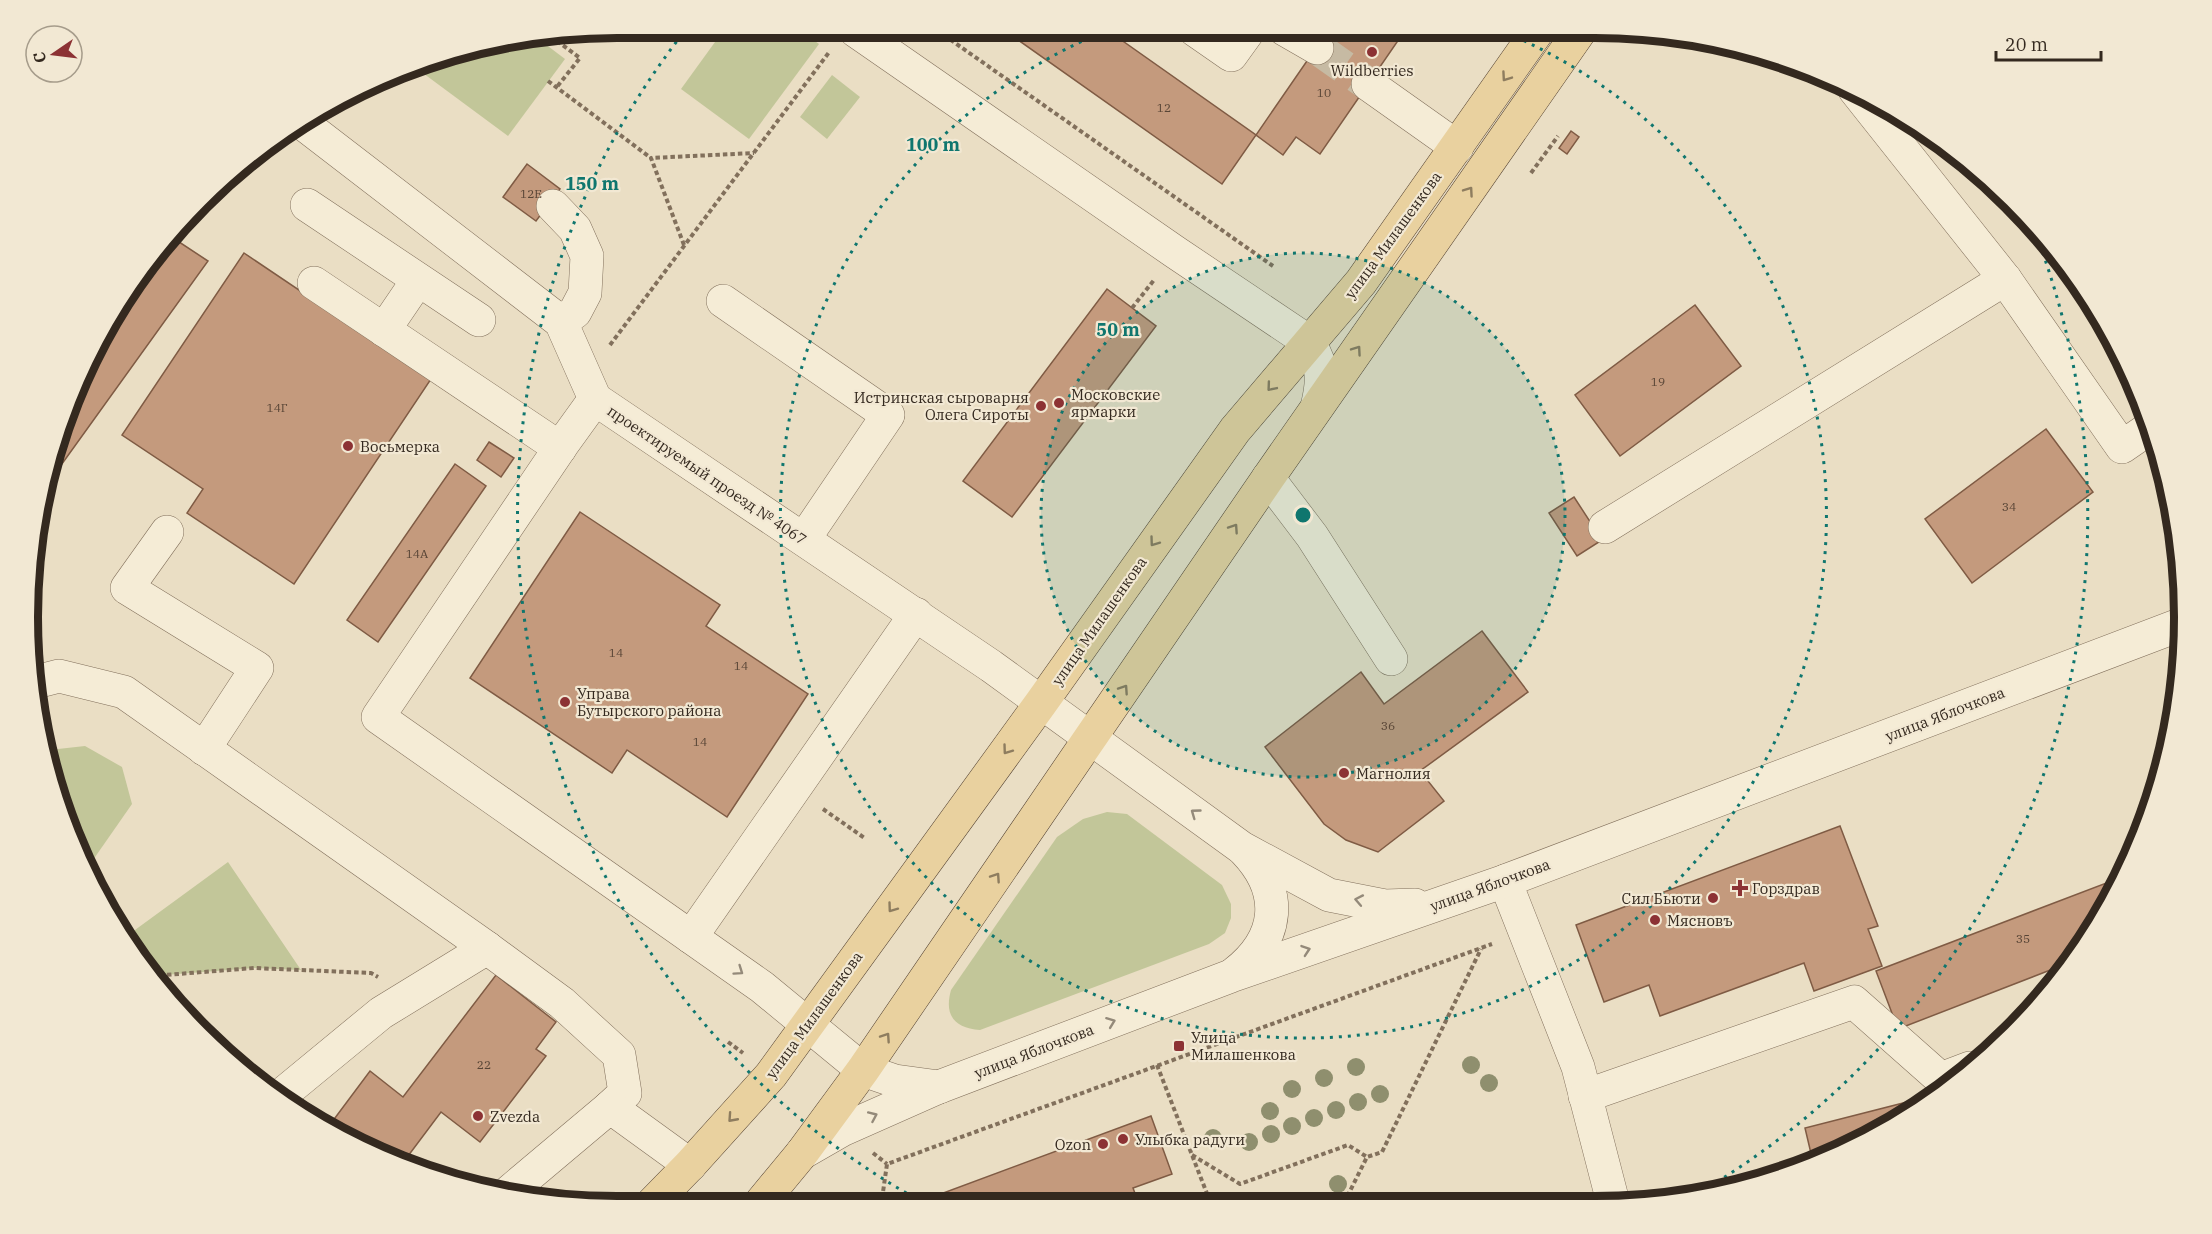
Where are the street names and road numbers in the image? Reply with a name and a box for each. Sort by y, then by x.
street label: улица Милашенкова [1340,168,1446,302]
street label: проектируемый проезд № 4067 [604,401,810,549]
street label: улица Милашенкова [1047,553,1151,689]
street label: улица Яблочкова [1883,682,2007,746]
street label: улица Яблочкова [1427,854,1553,916]
street label: улица Милашенкова [761,948,867,1082]
street label: улица Яблочкова [972,1019,1096,1083]

